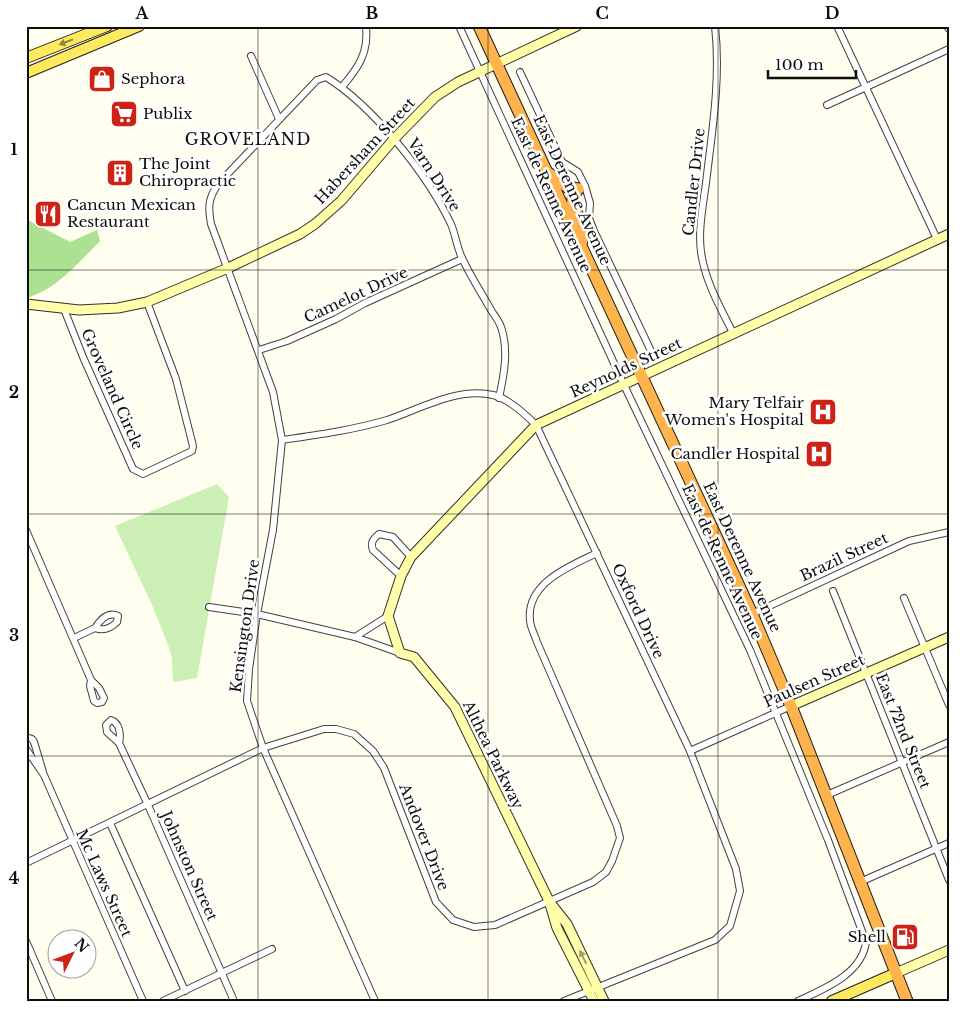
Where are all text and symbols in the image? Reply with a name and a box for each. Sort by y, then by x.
text: A [135,3,150,23]
text: B [366,3,379,23]
text: C [595,3,609,23]
text: D [825,3,839,23]
one-way arrow [59,39,74,46]
scale bar [768,48,855,80]
text: 100 m [775,55,824,74]
shop icon: Sephora [87,64,117,94]
place label: Sephora [121,69,186,88]
street label: Habersham Street [310,93,419,208]
supermarket icon: Publix [109,99,139,129]
place label: Publix [143,104,192,123]
street label: East Derenne Avenue [529,112,616,268]
street label: East de Renne Avenue [507,114,596,276]
street label: Candler Drive [678,127,709,237]
district label: GROVELAND [185,129,311,149]
street label: Varn Drive [403,134,465,215]
text: 1 [11,139,18,159]
place label: The Joint Chiropractic [139,154,236,190]
building icon: The Joint Chiropractic [105,158,135,188]
place label: Cancun Mexican Restaurant [67,195,196,231]
restaurant icon: Cancun Mexican Restaurant [33,199,63,229]
street label: Camelot Drive [301,262,411,327]
street label: Groveland Circle [77,325,148,452]
street label: Reynolds Street [567,333,685,402]
text: 2 [9,382,19,402]
place label: Mary Telfair Women's Hospital [664,393,805,429]
hospital icon: Mary Telfair Women's Hospital [808,397,838,427]
hospital icon: Candler Hospital [804,439,834,469]
place label: Candler Hospital [670,444,800,463]
street label: East Derenne Avenue [699,479,786,635]
street label: East de Renne Avenue [678,481,767,643]
street label: Brazil Street [797,528,891,585]
street label: Kensington Drive [226,558,263,694]
street label: Oxford Drive [608,560,669,662]
text: 3 [9,625,19,645]
street label: Paulsen Street [760,650,868,711]
street label: East 72nd Street [872,670,935,792]
street label: Althea Parkway [458,696,528,813]
street label: Andover Drive [395,780,454,893]
street label: Johnston Street [156,806,222,924]
street label: Mc Laws Street [72,826,137,940]
text: 4 [9,868,19,888]
fuel station icon: Shell [890,922,920,952]
place label: Shell [848,927,886,946]
north arrow [48,930,98,980]
text: N [71,934,93,956]
one-way arrow [579,950,587,964]

